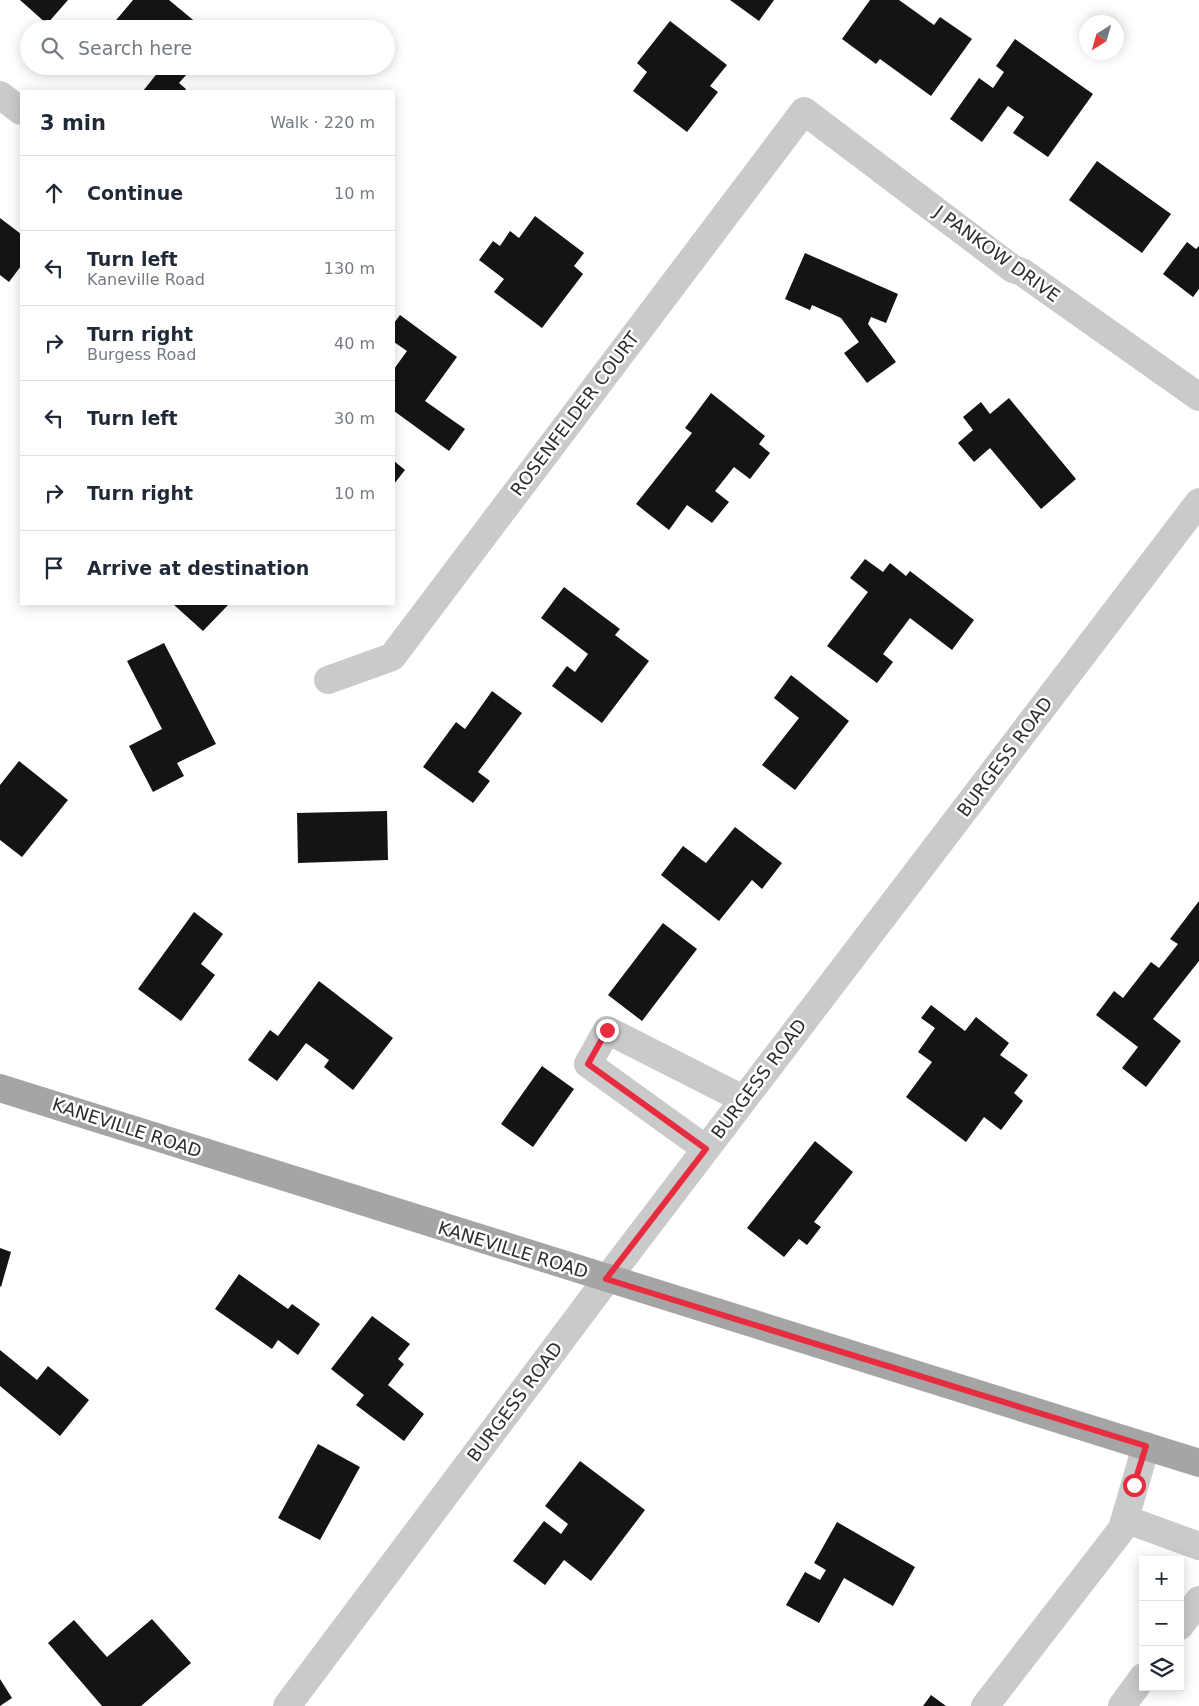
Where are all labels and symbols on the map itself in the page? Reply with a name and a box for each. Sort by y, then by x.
north arrow [1079,15,1124,60]
street label: J PANKOW DRIVE [929,200,1064,306]
street label: ROSENFELDER COURT [506,327,644,500]
street label: BURGESS ROAD [953,693,1056,821]
street label: BURGESS ROAD [707,1015,810,1143]
route end [596,1019,619,1042]
street label: KANEVILLE ROAD [50,1093,205,1162]
street label: KANEVILLE ROAD [436,1217,591,1282]
street label: BURGESS ROAD [463,1338,566,1466]
route start [1123,1474,1146,1497]

